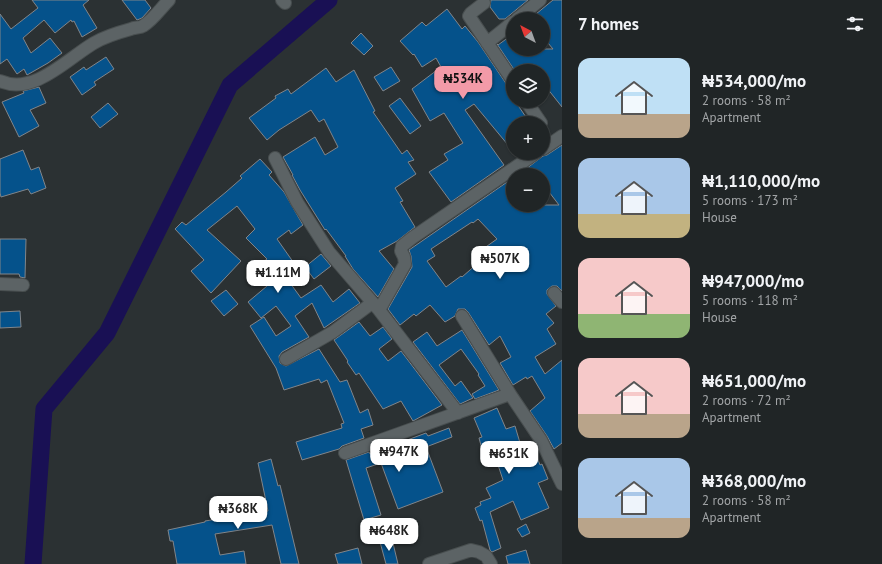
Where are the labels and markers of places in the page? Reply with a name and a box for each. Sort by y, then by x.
pin: ₦534K [435,66,491,100]
pin: ₦507K [472,246,528,280]
pin: ₦1.11M [245,260,311,294]
pin: ₦947K [371,439,427,473]
pin: ₦651K [481,441,537,475]
pin: ₦368K [210,496,266,530]
pin: ₦648K [361,518,417,552]

